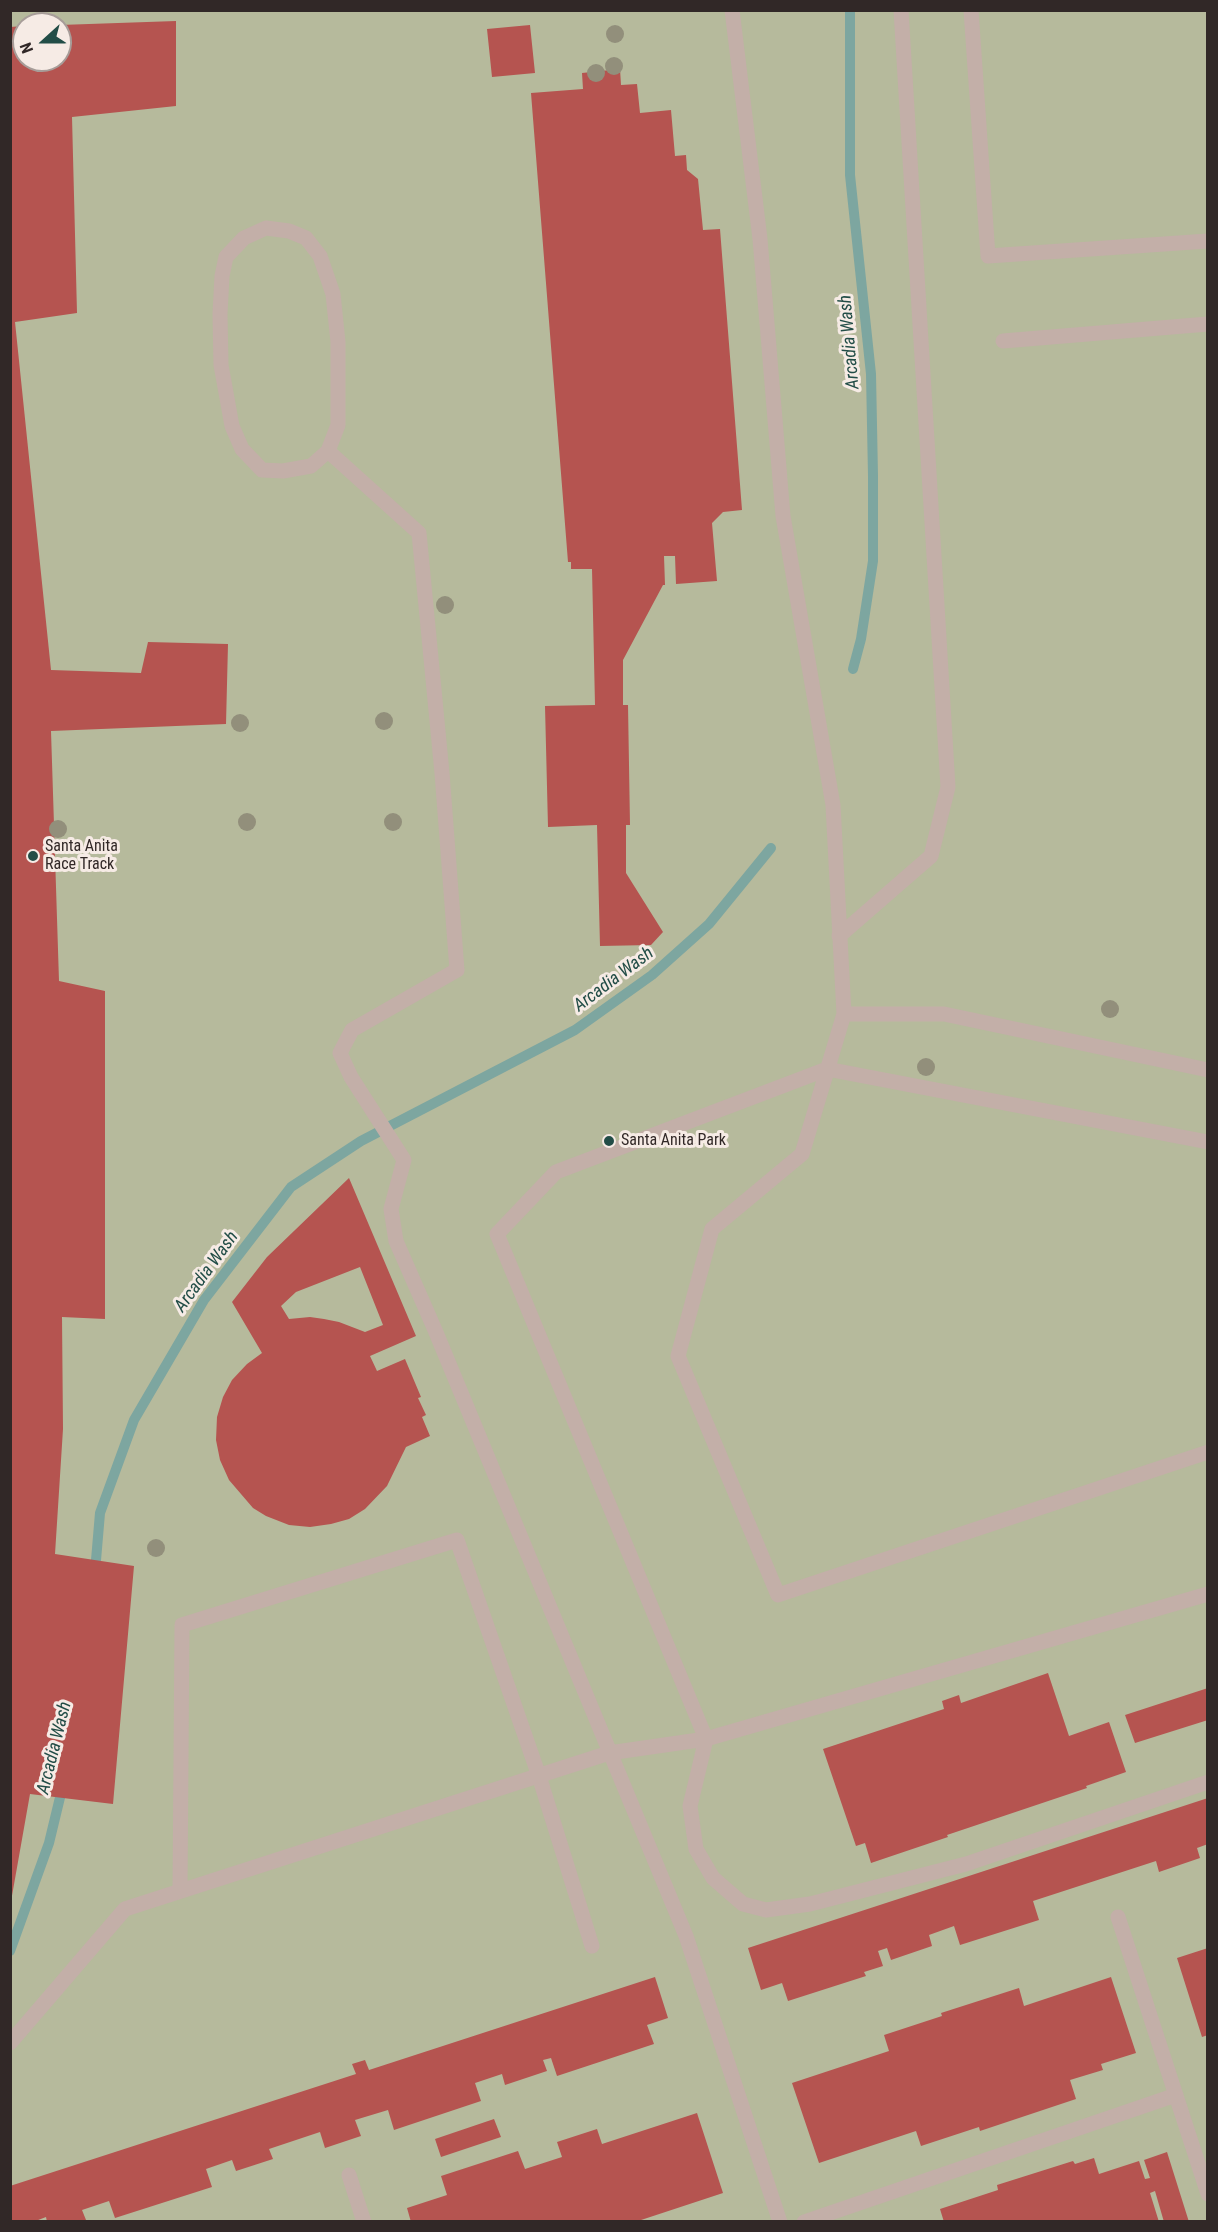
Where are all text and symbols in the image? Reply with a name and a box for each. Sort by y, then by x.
north arrow [12,12,72,72]
text: N [16,40,37,56]
water label: Arcadia Wash [835,294,865,390]
place label: Santa Anita Race Track [45,837,118,875]
marker: Santa Anita Race Track [26,849,40,863]
water label: Arcadia Wash [570,943,658,1017]
place label: Santa Anita Park [621,1131,726,1151]
marker: Santa Anita Park [602,1134,616,1148]
water label: Arcadia Wash [170,1227,244,1317]
water label: Arcadia Wash [33,1700,77,1796]

